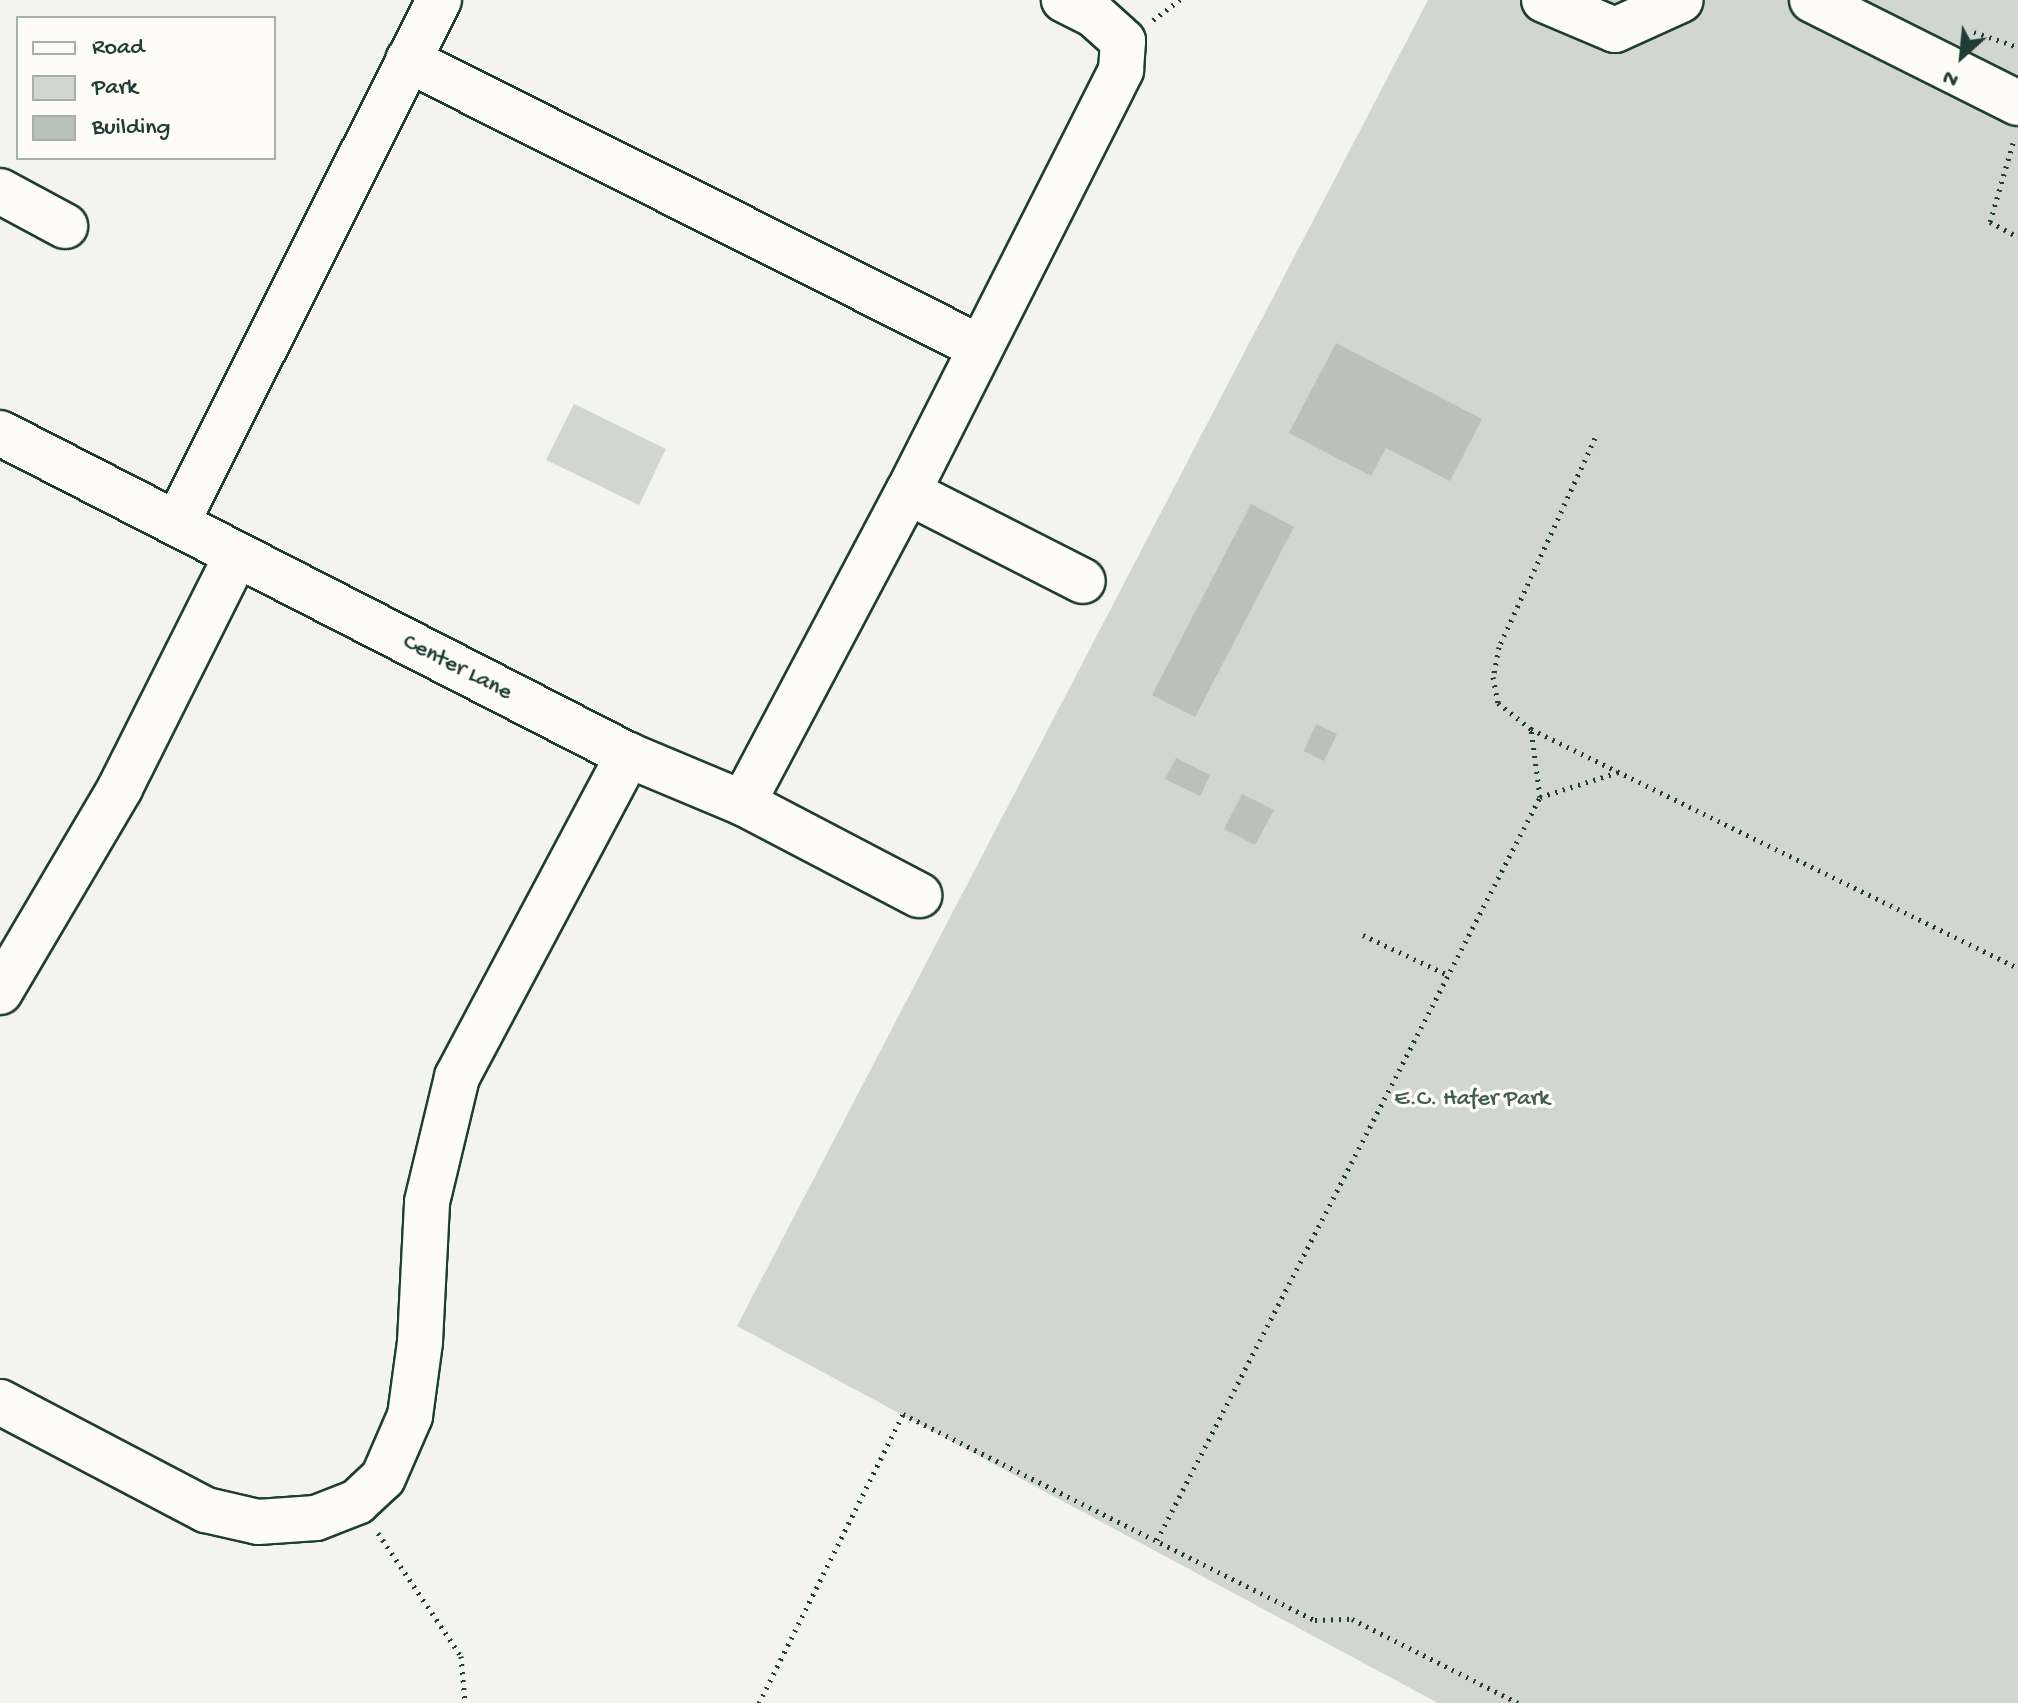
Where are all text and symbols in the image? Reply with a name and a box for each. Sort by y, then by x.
legend [16,16,276,160]
north arrow [1922,16,2002,96]
text: Road [92,34,144,63]
text: N [1939,63,1963,92]
text: Park [92,74,138,103]
text: Building [92,114,170,143]
street label: Center Lane [397,628,517,708]
park label: E.C. Hafer Park [1394,1086,1550,1114]

